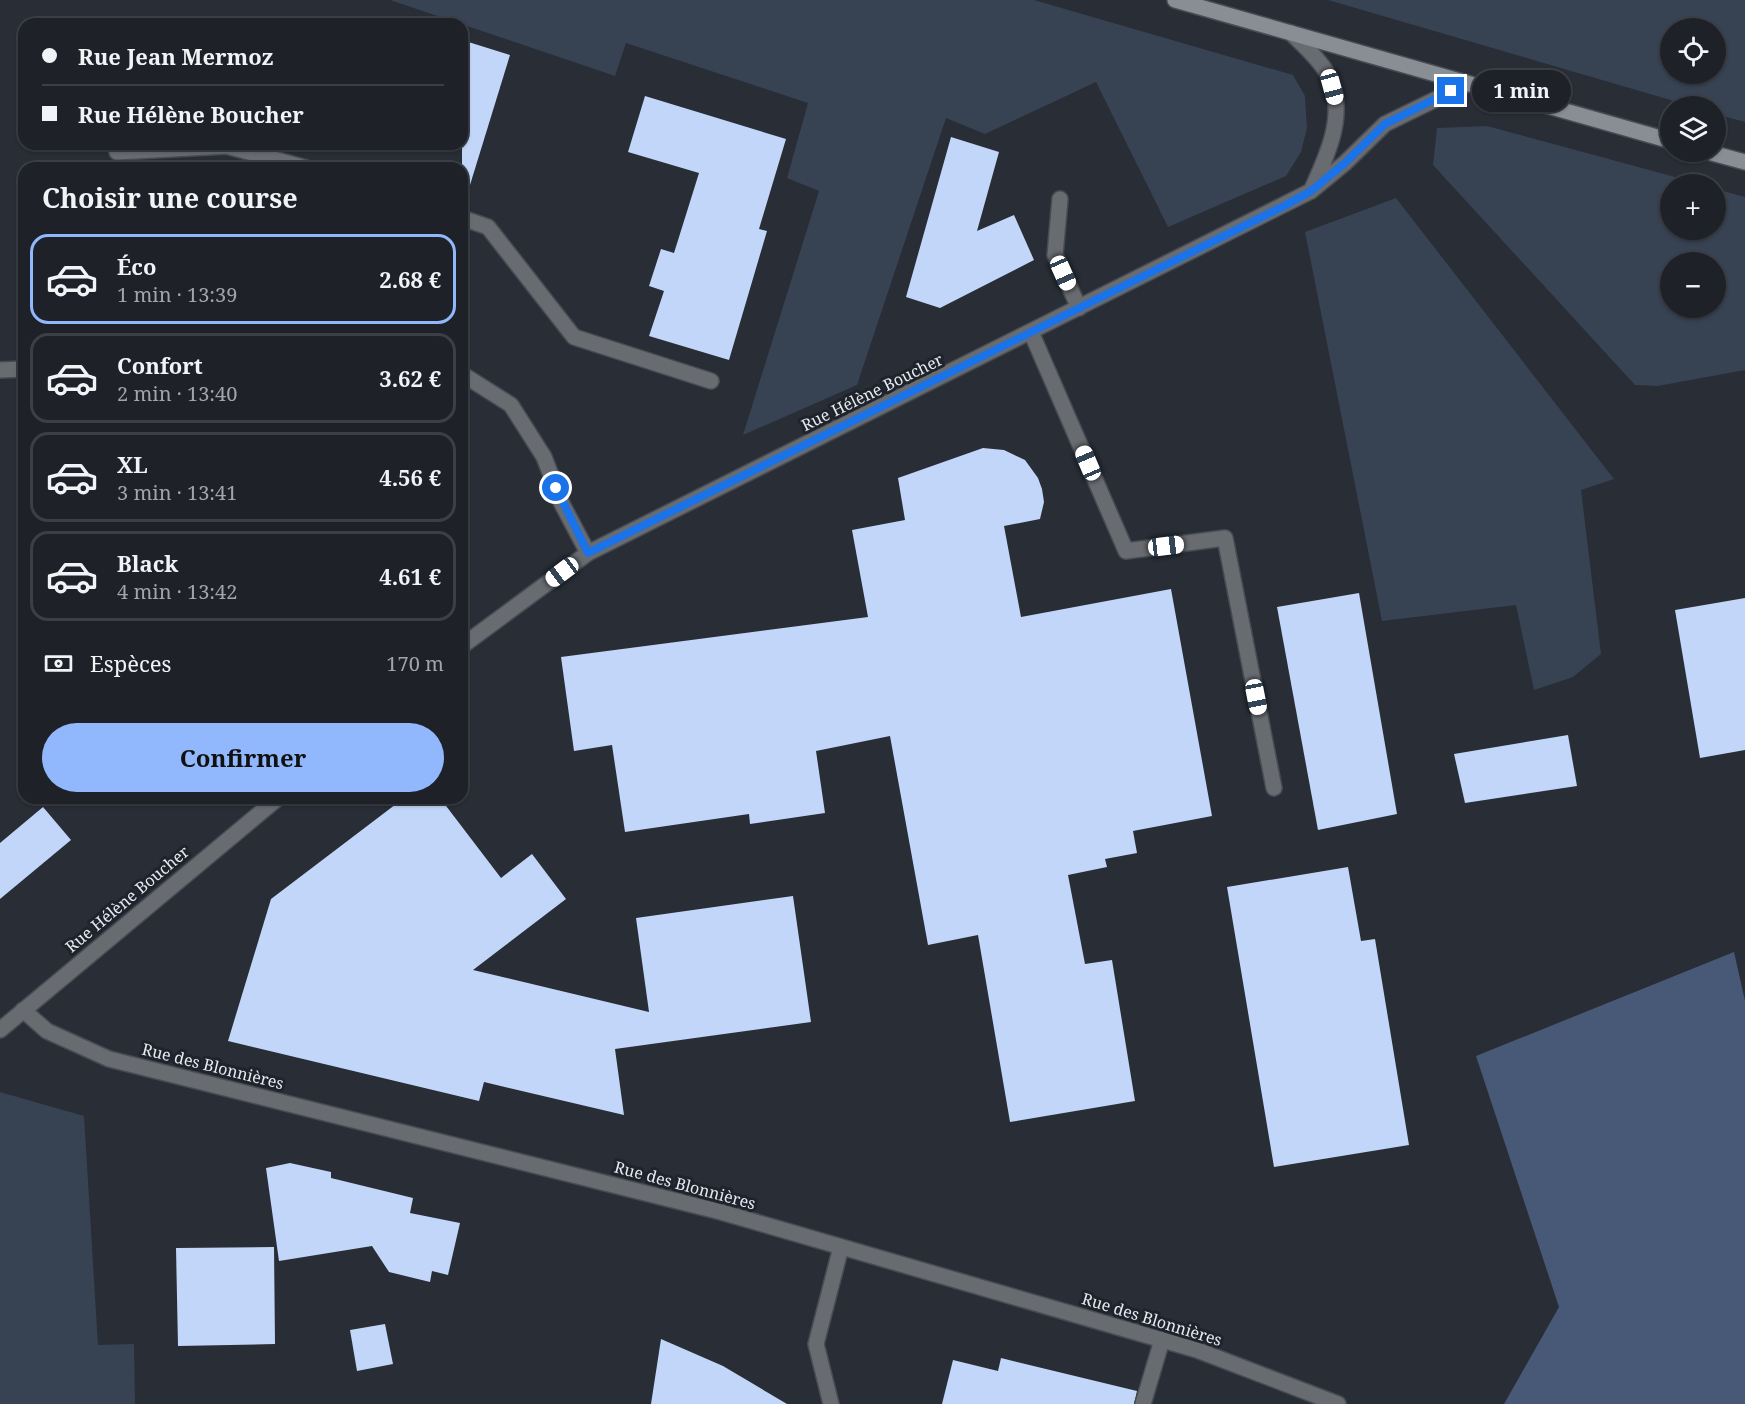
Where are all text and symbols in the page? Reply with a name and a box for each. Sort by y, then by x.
map controls [1660,18,1726,318]
button: locate [1660,18,1726,84]
text: Rue Jean Mermoz [78,41,273,71]
car [1319,67,1345,107]
callout: 1 min [1472,70,1571,112]
route end [1437,77,1464,104]
text: 1 min [1493,77,1550,104]
button: layers [1660,96,1726,162]
text: Rue Hélène Boucher [78,99,304,129]
button: + [1660,174,1726,240]
text: Choisir une course [42,179,298,216]
text: Éco [117,251,156,281]
icon: car [45,252,99,306]
button: − [1660,252,1726,318]
car [1047,253,1079,293]
text: 2.68 € [379,264,441,294]
text: 1 min · 13:39 [117,281,237,308]
street label: Rue Hélène Boucher [797,348,947,436]
text: Confort [117,350,203,380]
icon: car [45,351,99,405]
text: 3.62 € [379,363,441,393]
text: 2 min · 13:40 [117,380,237,407]
car [1073,443,1103,483]
text: XL [117,449,148,479]
icon: car [45,450,99,504]
text: 4.56 € [379,462,441,492]
route start [542,474,569,501]
text: 3 min · 13:41 [117,479,237,506]
car [1147,535,1185,557]
text: Black [117,548,178,578]
icon: car [45,549,99,603]
car [542,554,582,590]
text: 4.61 € [379,561,441,591]
text: 4 min · 13:42 [117,578,237,605]
icon: cash [42,647,75,680]
text: Espèces [90,648,171,678]
text: 170 m [386,650,444,677]
car [1244,678,1268,716]
button: Confirmer [42,723,444,792]
street label: Rue Hélène Boucher [60,840,194,957]
street label: Rue des Blonnières [140,1038,286,1094]
street label: Rue des Blonnières [612,1156,758,1214]
street label: Rue des Blonnières [1079,1287,1225,1351]

